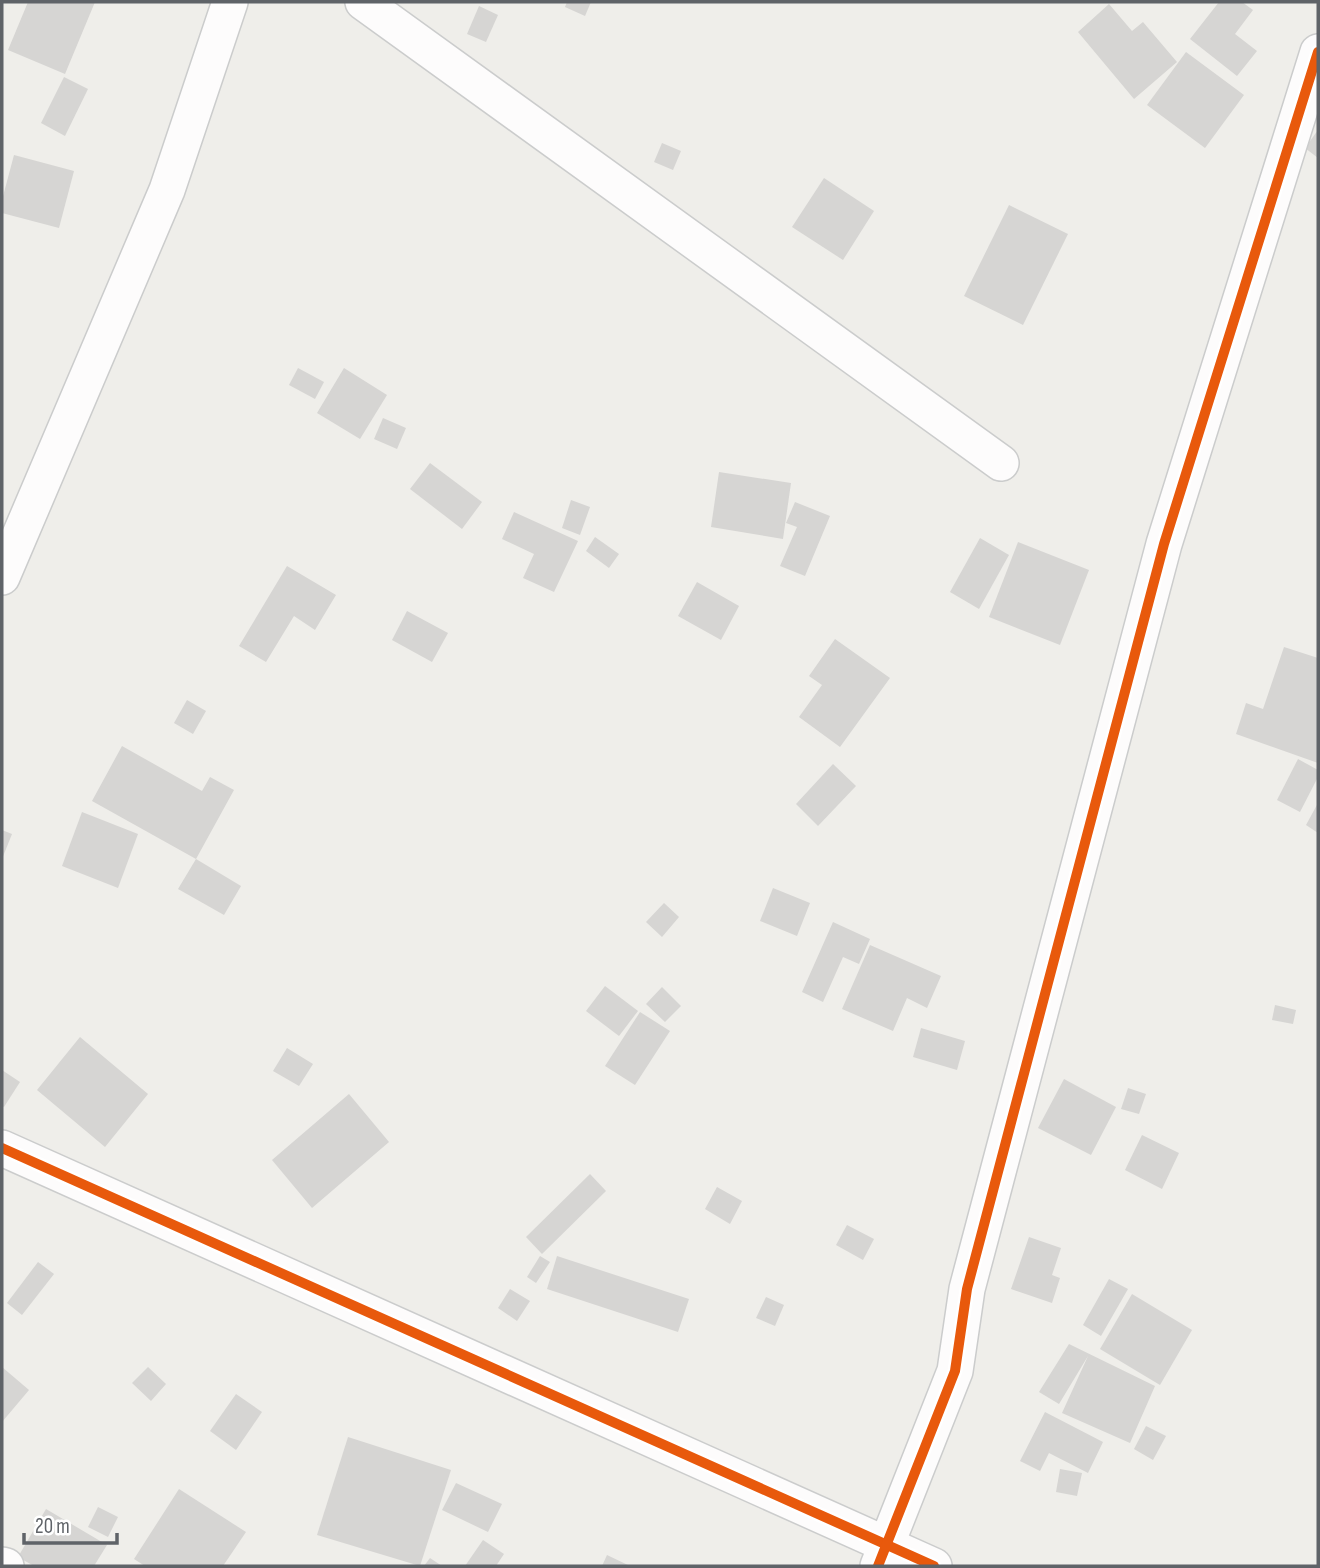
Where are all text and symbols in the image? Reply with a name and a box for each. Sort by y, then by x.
scale bar [24,1502,117,1546]
text: 20 m [35,1514,70,1539]

